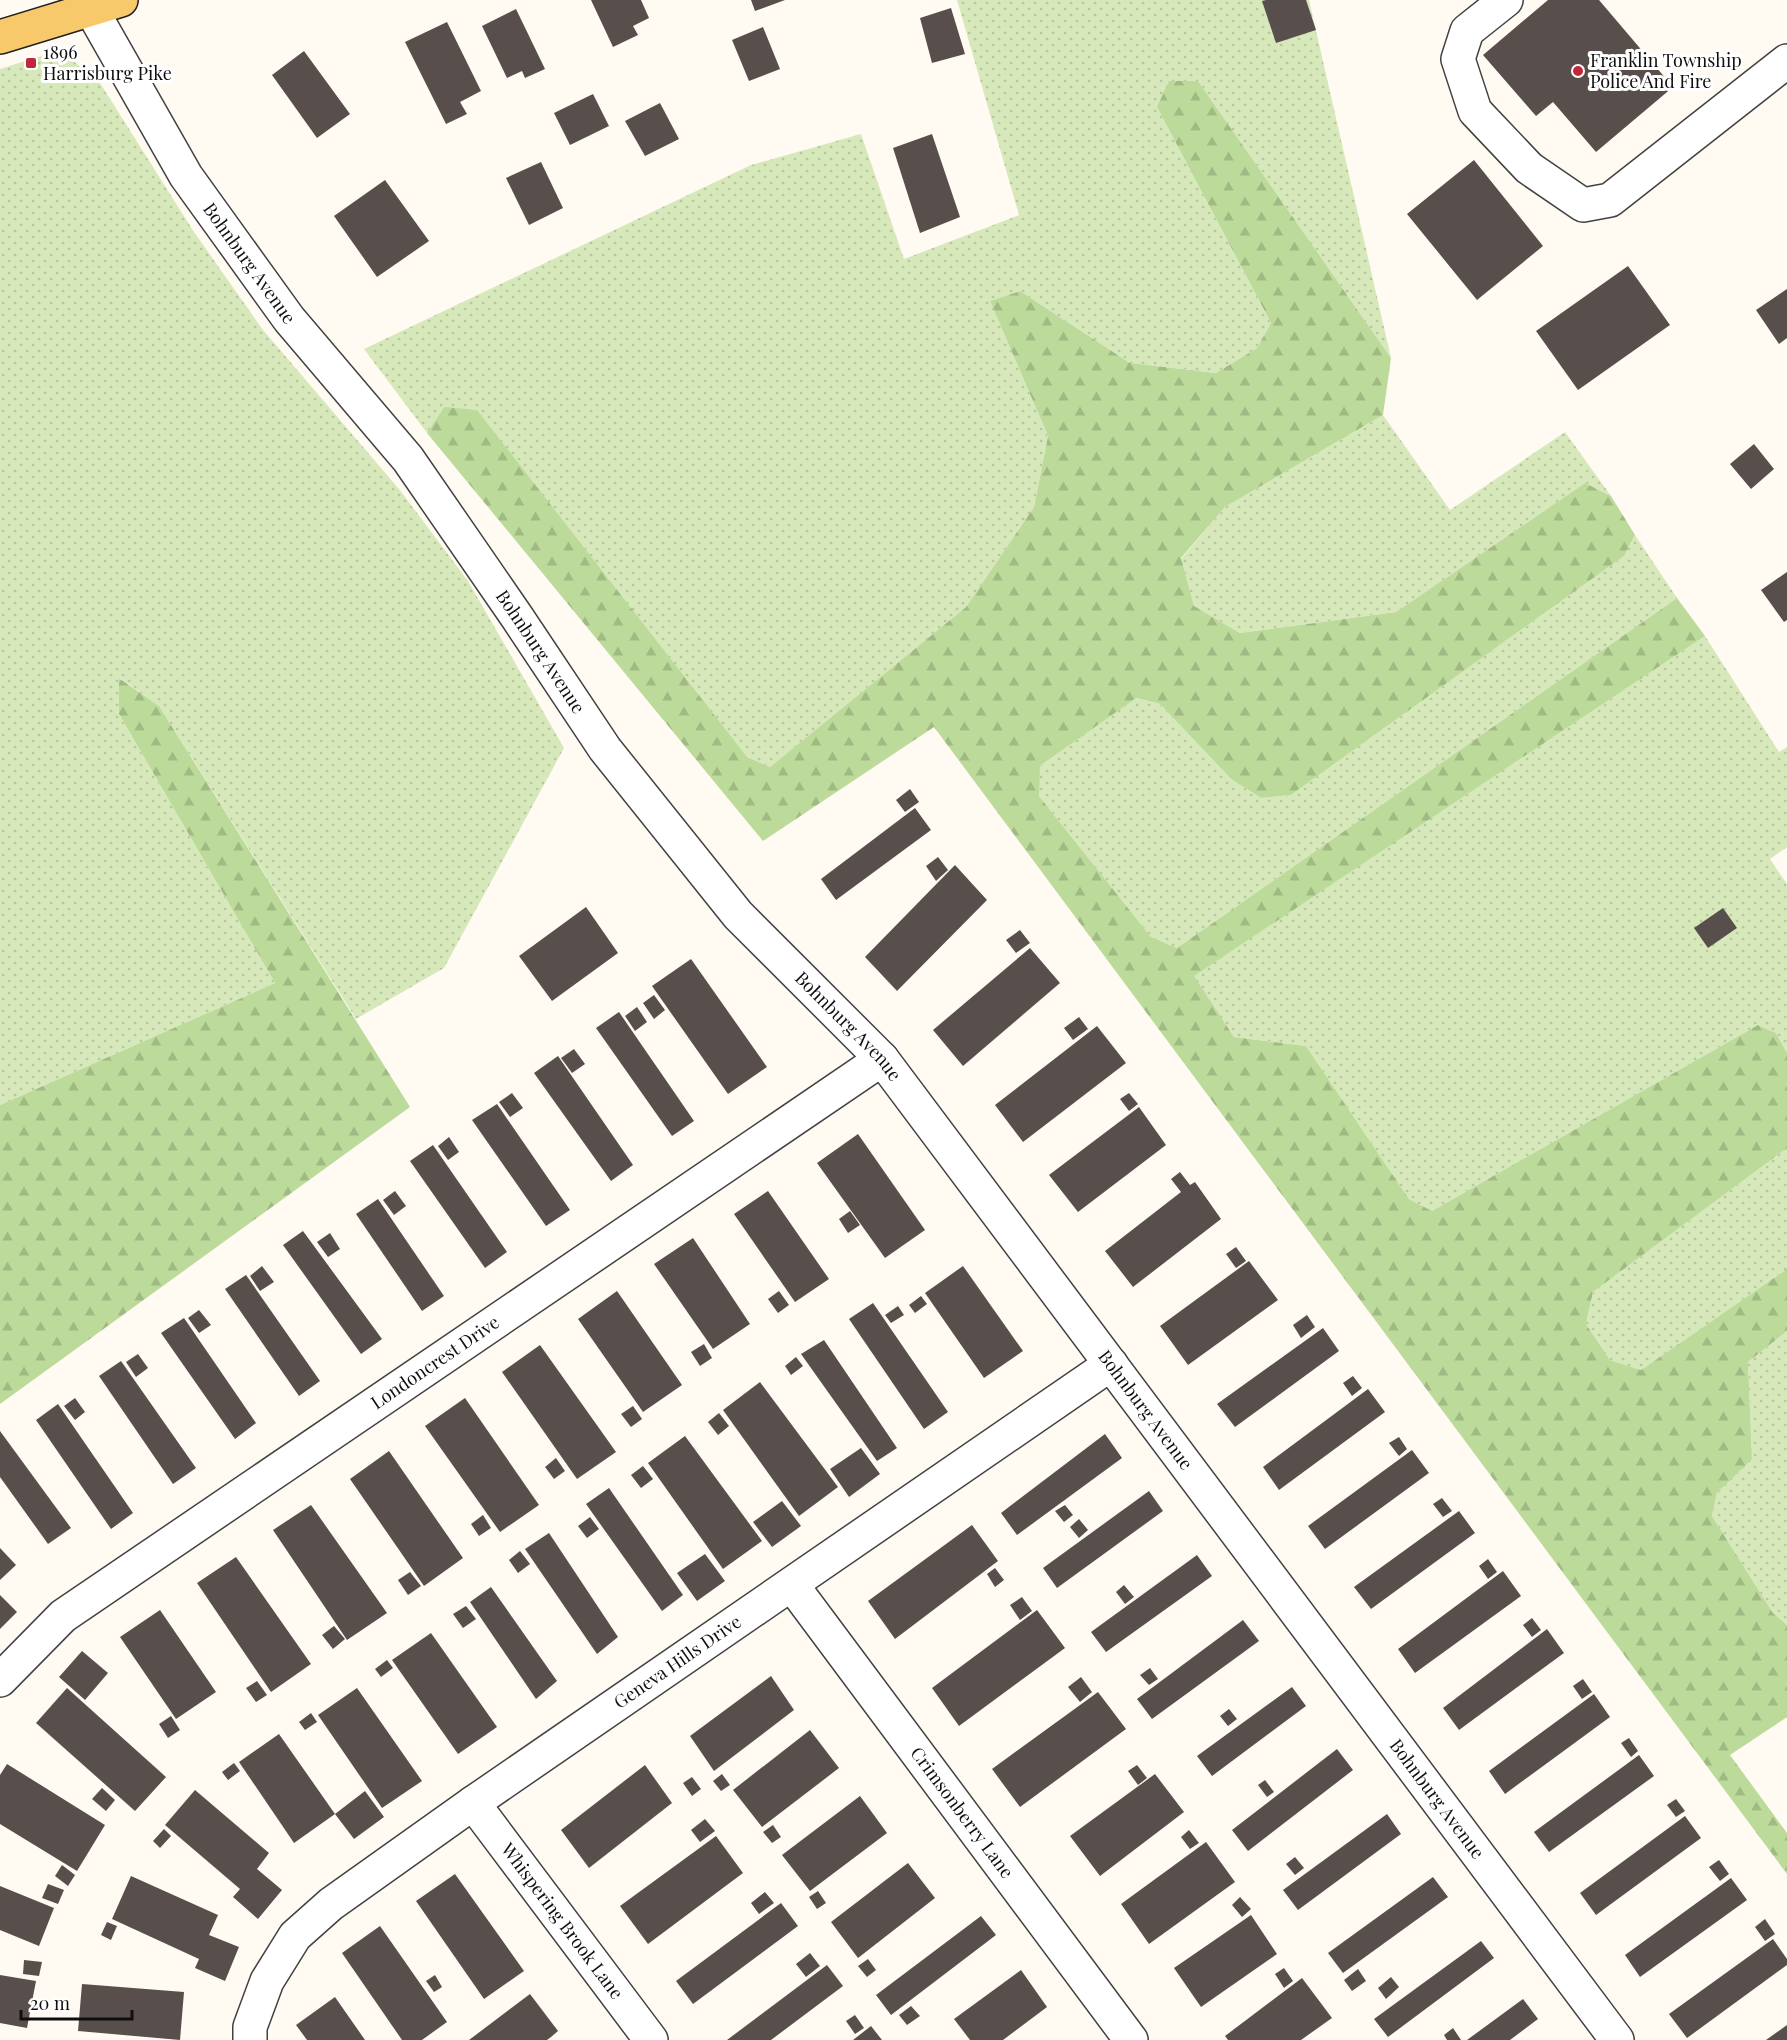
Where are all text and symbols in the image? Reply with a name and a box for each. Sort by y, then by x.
place label: 1896 Harrisburg Pike [43,40,172,85]
place label: Franklin Township Police And Fire [1590,48,1742,93]
marker: 1896 Harrisburg Pike [24,56,38,70]
marker: Franklin Township Police And Fire [1571,64,1585,78]
street label: Bohnburg Avenue [198,198,302,328]
street label: Bohnburg Avenue [491,585,591,718]
street label: Bohnburg Avenue [790,966,907,1085]
street label: Londoncrest Drive [366,1310,504,1414]
street label: Bohnburg Avenue [1093,1345,1199,1474]
street label: Geneva Hills Drive [609,1609,745,1714]
street label: Bohnburg Avenue [1385,1734,1490,1863]
street label: Crimsonberry Lane [906,1742,1019,1883]
street label: Whispering Brook Lane [496,1837,629,2004]
scale bar [21,1983,132,2021]
text: 20 m [30,1991,70,2015]

